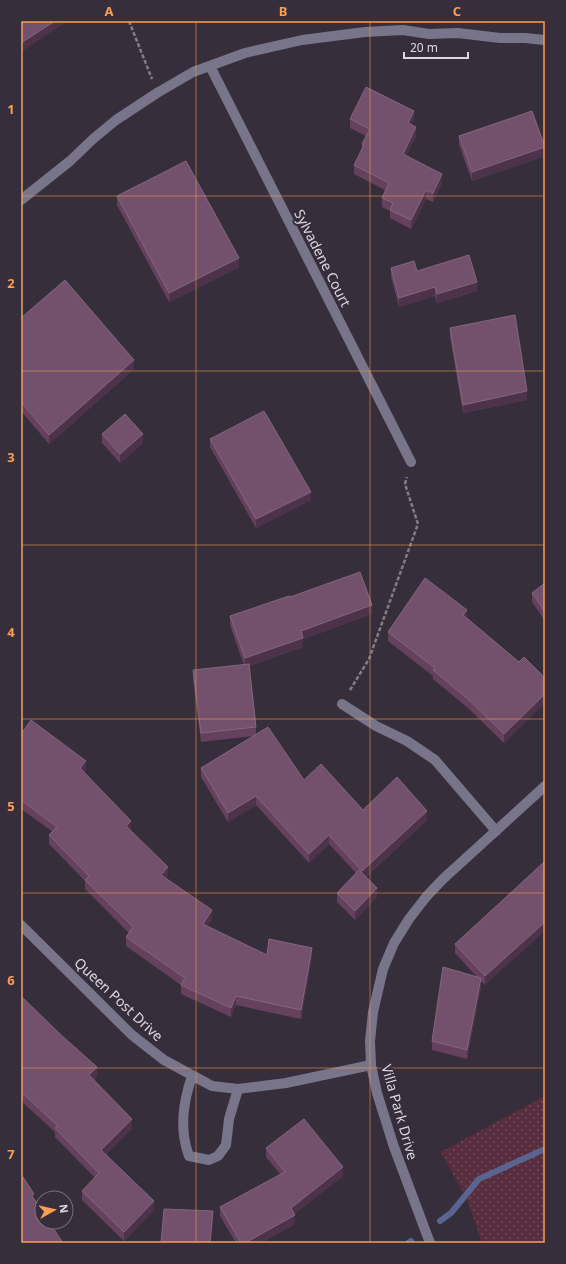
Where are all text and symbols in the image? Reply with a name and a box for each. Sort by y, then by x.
text: A [105,2,114,20]
text: B [279,2,287,20]
text: C [453,2,461,20]
scale bar [404,34,468,60]
text: 20 m [410,39,438,56]
text: 1 [7,100,15,118]
street label: Sylvadene Court [290,206,356,310]
text: 2 [7,274,15,292]
text: 3 [7,448,15,466]
text: 4 [7,623,15,641]
text: 5 [7,797,15,815]
street label: Queen Post Drive [71,953,167,1045]
text: 6 [7,971,15,989]
street label: Villa Park Drive [377,1062,423,1162]
text: 7 [7,1145,15,1163]
north arrow [34,1190,74,1230]
text: N [56,1203,72,1214]

